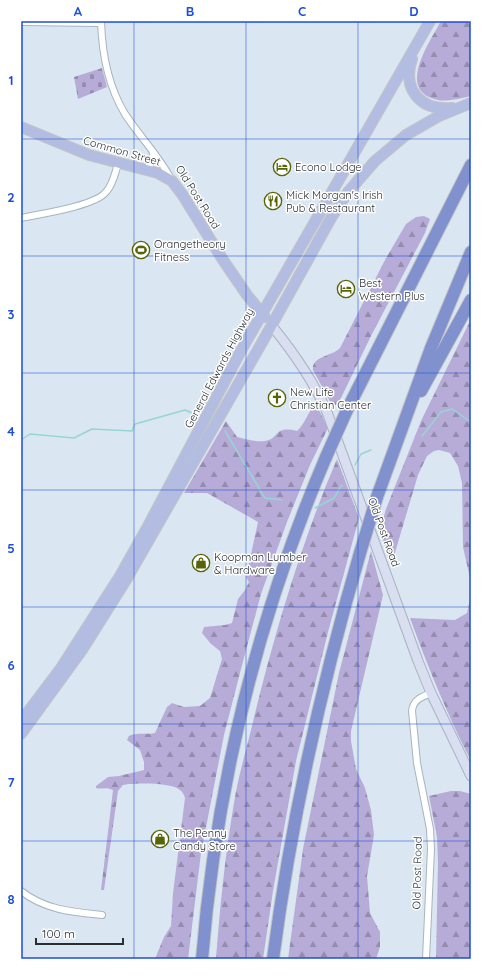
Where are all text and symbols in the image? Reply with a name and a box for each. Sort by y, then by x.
text: A [74,3,83,19]
text: B [186,3,194,19]
text: C [298,3,306,19]
text: D [409,3,419,19]
text: 1 [8,72,14,88]
street label: Common Street [82,133,163,169]
hotel icon: Econo Lodge [272,157,292,177]
place label: Econo Lodge [295,160,362,174]
street label: Old Post Road [173,162,223,232]
place label: Mick Morgan's Irish Pub & Restaurant [286,188,383,215]
text: 2 [7,189,15,205]
restaurant icon: Mick Morgan's Irish Pub & Restaurant [263,191,283,211]
place label: Orangetheory Fitness [154,237,226,264]
sports icon: Orangetheory Fitness [131,240,151,260]
place label: Best Western Plus [359,276,425,303]
hotel icon: Best Western Plus [336,279,356,299]
text: 3 [8,306,15,322]
street label: General Edwards Highway [181,306,257,430]
place label: New Life Christian Center [290,385,372,412]
church icon: New Life Christian Center [267,388,287,408]
text: 4 [7,423,15,439]
street label: Old Post Road [365,495,403,569]
text: 5 [7,540,15,556]
place label: Koopman Lumber & Hardware [214,550,307,577]
shop icon: Koopman Lumber & Hardware [191,553,211,573]
text: 6 [7,657,15,673]
text: 7 [7,774,15,790]
place label: The Penny Candy Store [173,826,236,853]
shop icon: The Penny Candy Store [150,829,170,849]
street label: Old Post Road [409,836,425,910]
text: 8 [7,891,15,907]
scale bar [36,920,123,946]
text: 100 m [42,926,75,941]

